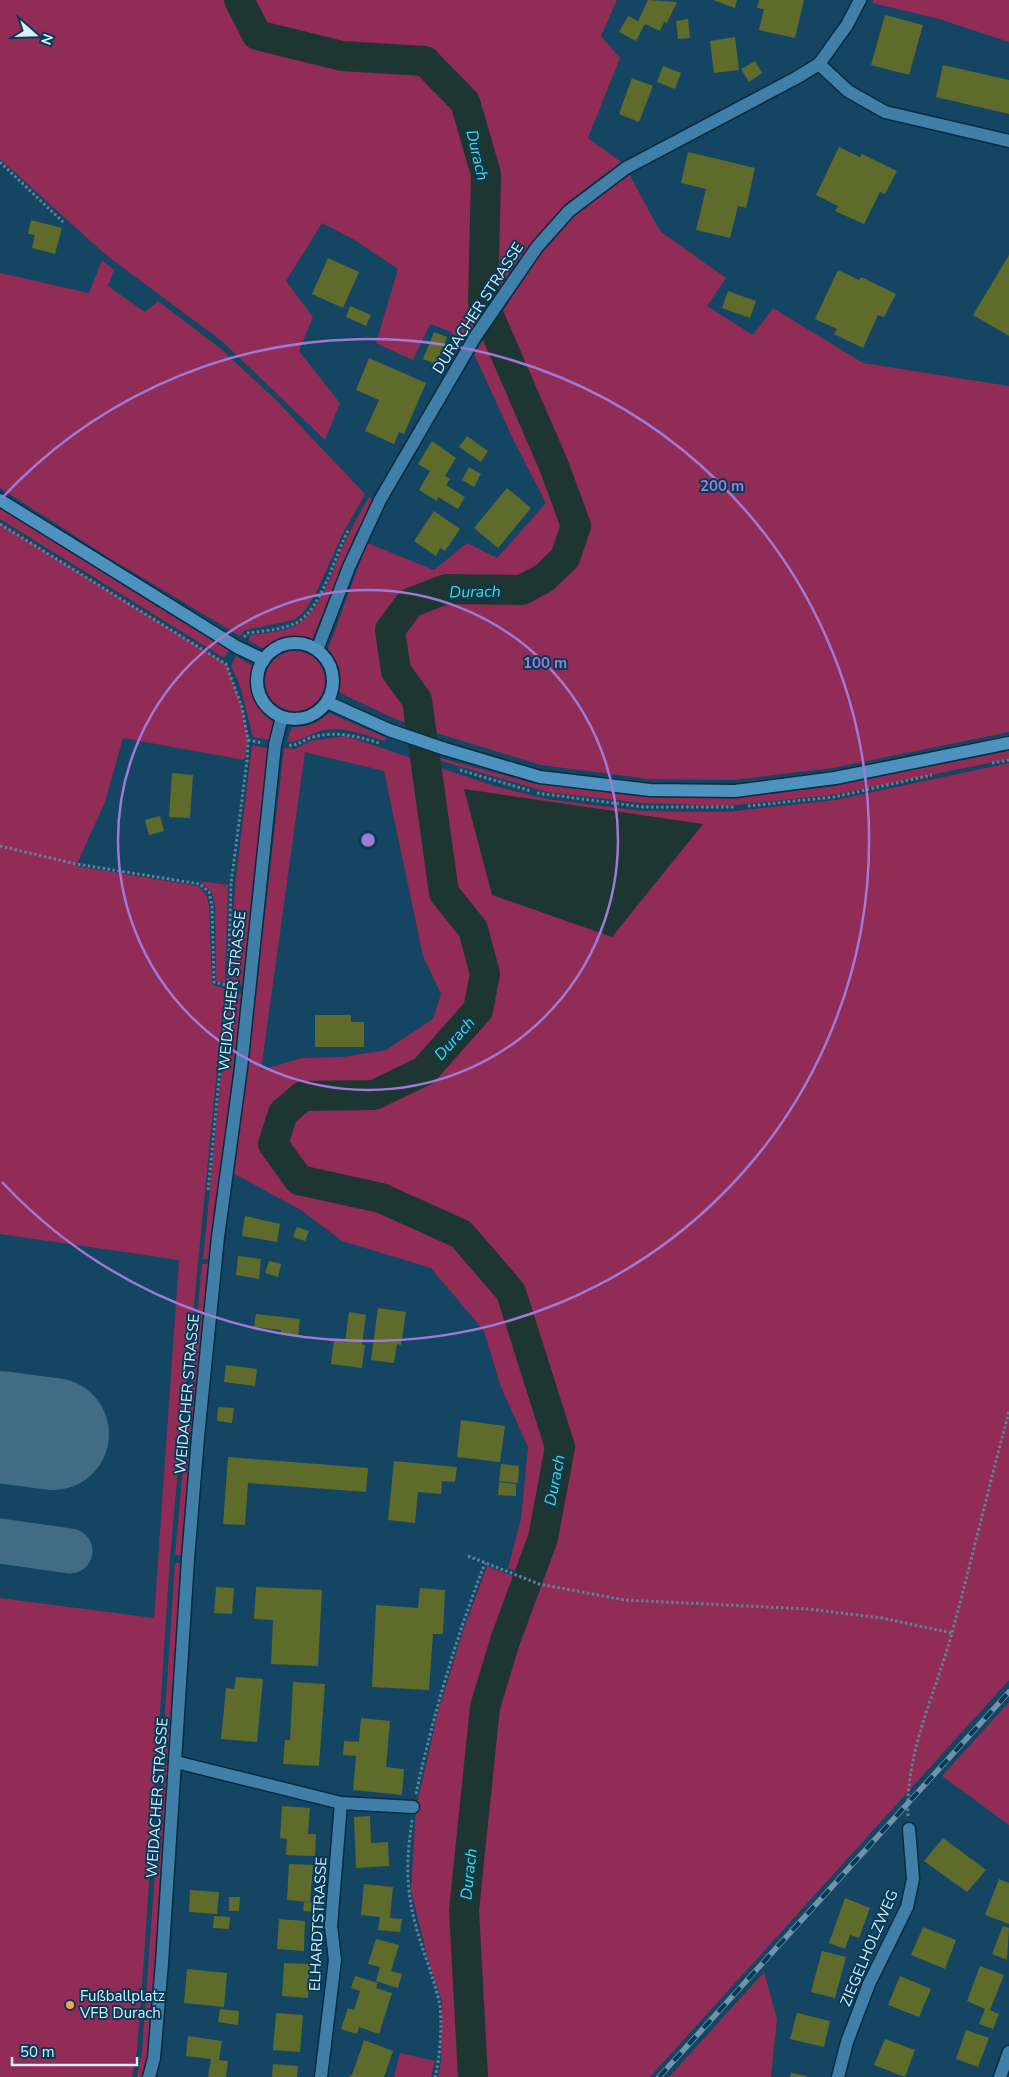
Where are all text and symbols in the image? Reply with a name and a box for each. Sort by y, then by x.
north arrow [10,10,60,60]
text: N [36,31,57,47]
water label: Durach [461,128,494,183]
street label: DURACHER STRASSE [428,239,528,377]
text: 200 m [700,476,744,496]
water label: Durach [449,581,501,603]
text: 100 m [523,653,567,673]
centre of rings [359,831,377,849]
street label: WEIDACHER STRASSE [214,910,250,1072]
water label: Durach [429,1012,480,1065]
street label: WEIDACHER STRASSE [170,1313,204,1475]
water label: Durach [539,1453,571,1508]
street label: WEIDACHER STRASSE [141,1717,173,1879]
water label: Durach [455,1847,483,1901]
street label: ELHARDTSTRASSE [304,1856,332,1992]
street label: ZIEGELHOLZWEG [835,1887,903,2009]
place label: Fußballplatz VFB Durach [79,1986,165,2023]
marker: Fußballplatz VFB Durach [64,1999,76,2011]
scale bar [12,2034,138,2066]
text: 50 m [20,2042,55,2062]

